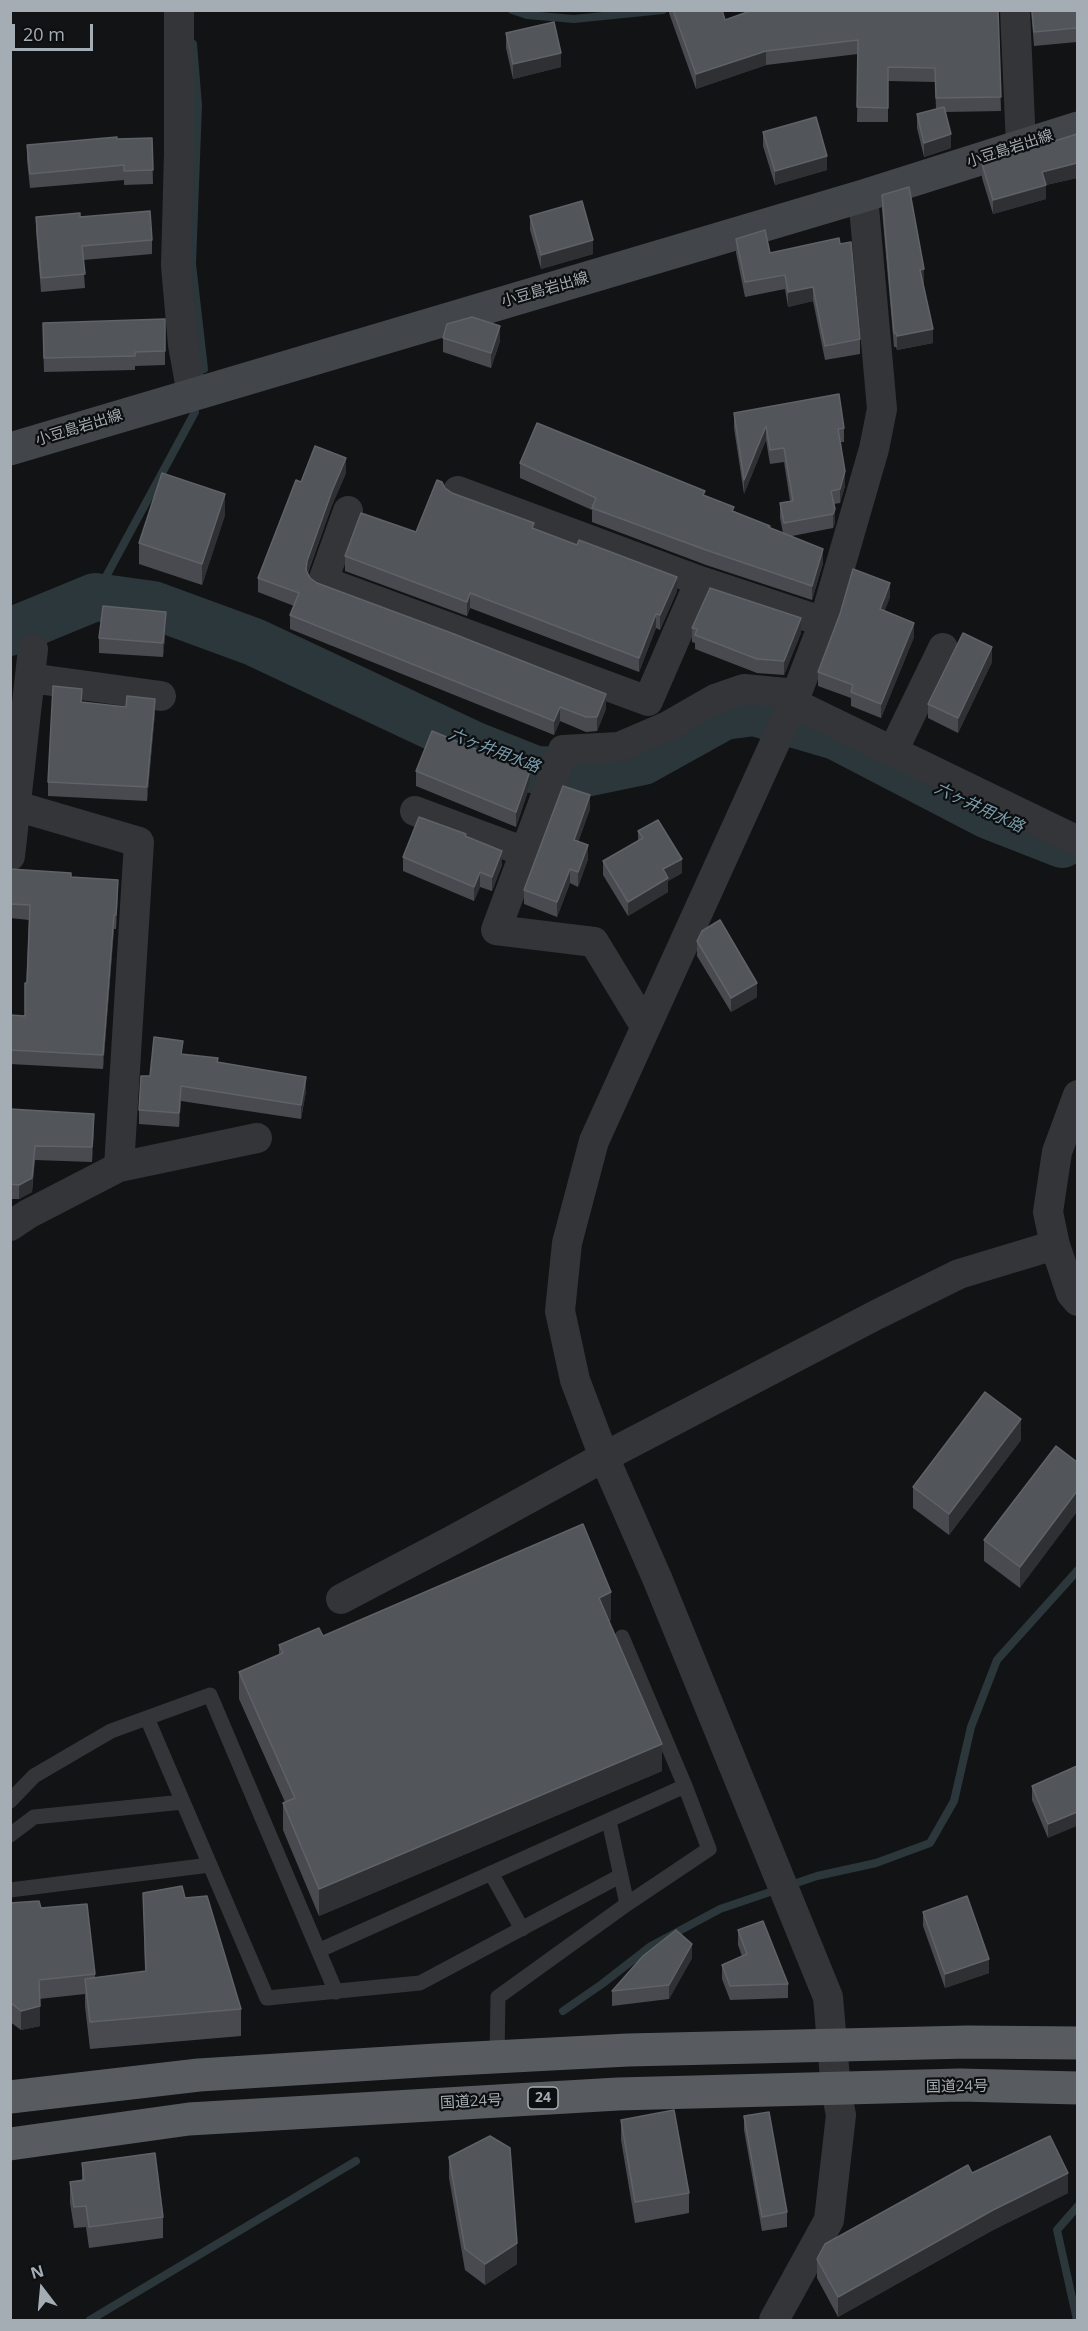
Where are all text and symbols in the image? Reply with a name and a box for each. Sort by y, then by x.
scale bar [15,12,96,50]
text: 20 m [23,22,65,46]
street label: 小豆島岩出線 [964,127,1056,171]
street label: 小豆島岩出線 [499,269,591,311]
street label: 小豆島岩出線 [33,406,125,450]
water label: 六ヶ井用水路 [446,725,542,777]
water label: 六ヶ井用水路 [931,779,1027,837]
street label: 国道24号 [926,2077,988,2097]
road number: 24 [528,2087,558,2109]
street label: 国道24号 [439,2091,503,2113]
north arrow [12,2259,72,2319]
text: N [28,2259,46,2284]

